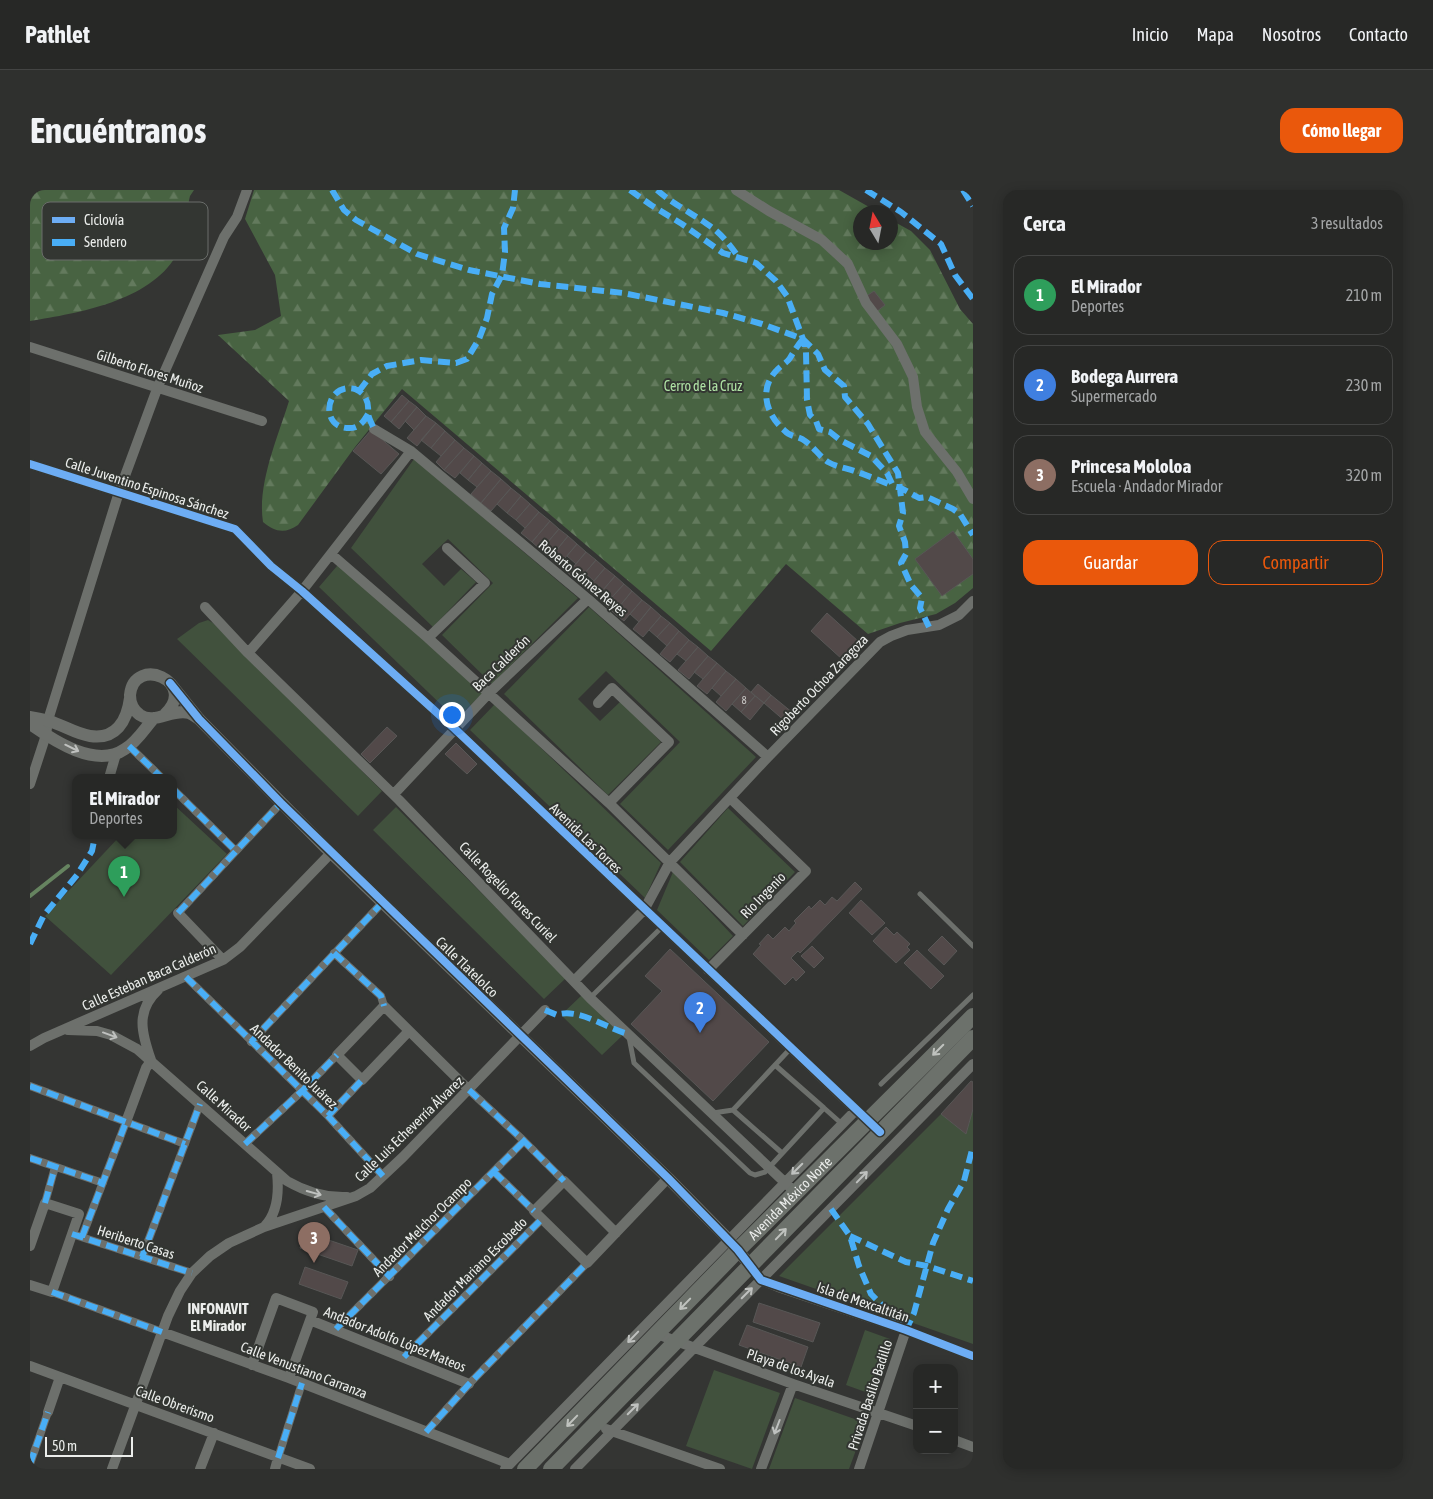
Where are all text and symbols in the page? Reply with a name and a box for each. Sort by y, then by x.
text: Pathlet [25,21,90,48]
text: Inicio [1132,24,1168,45]
text: Mapa [1196,24,1234,45]
text: Nosotros [1262,24,1321,45]
text: Contacto [1349,24,1408,45]
button: Cómo llegar [1280,108,1403,153]
text: Encuéntranos [30,110,206,150]
legend [42,202,208,260]
north arrow [853,205,898,250]
text: Cerca [1023,211,1066,235]
text: Ciclovía [84,212,124,228]
text: 3 resultados [1311,214,1383,232]
text: Sendero [84,234,127,250]
text: El Mirador [1071,275,1141,297]
text: 1 [1036,286,1044,304]
text: 210 m [1346,286,1382,304]
text: Deportes [1071,297,1124,315]
street label: Gilberto Flores Muñoz [95,346,205,396]
text: Bodega Aurrera [1071,365,1178,387]
text: 2 [1036,376,1044,394]
text: 230 m [1346,376,1382,394]
park label: Cerro de la Cruz [664,378,742,394]
text: Supermercado [1071,387,1157,405]
street label: Calle Juventino Espinosa Sánchez [63,454,231,522]
text: Princesa Mololoa [1071,455,1191,477]
text: 3 [1036,466,1044,484]
text: 320 m [1346,466,1382,484]
text: Escuela · Andador Mirador [1071,477,1223,495]
street label: Roberto Gómez Reyes [536,536,631,620]
button: Guardar [1023,540,1198,585]
button: Compartir [1208,540,1383,585]
street label: Rigoberto Ochoa Zaragoza [767,631,871,739]
street label: Baca Calderón [469,632,533,694]
house number: 8 [741,694,747,706]
your location [439,702,465,728]
one-way arrow [64,744,79,753]
popup [72,774,177,839]
text: El Mirador [89,787,160,809]
street label: Avenida Las Torres [547,800,625,876]
text: Deportes [89,809,143,827]
street label: Calle Rogelio Flores Curiel [456,839,560,946]
pin: 1 [108,856,140,897]
street label: Río Ingenio [737,869,789,921]
street label: Calle Tlatelolco [433,933,501,1001]
street label: Calle Esteban Baca Calderón [80,940,218,1014]
pin: 2 [684,992,716,1033]
street label: Andador Benito Juárez [247,1020,341,1112]
one-way arrow [102,1031,117,1040]
one-way arrow [932,1044,945,1056]
street label: Calle Luis Echeverría Álvarez [351,1073,467,1185]
street label: Calle Mirador [193,1077,256,1136]
street label: Avenida México Norte [745,1153,835,1243]
one-way arrow [791,1163,803,1176]
one-way arrow [856,1171,868,1184]
street label: Andador Melchor Ocampo [369,1174,475,1280]
one-way arrow [306,1188,322,1198]
street label: Andador Mariano Escobedo [420,1214,530,1324]
street label: Heriberto Casas [95,1222,177,1262]
pin: 3 [298,1222,330,1263]
one-way arrow [775,1227,787,1240]
street label: Isla de Mexcaltitán [815,1279,911,1325]
one-way arrow [741,1287,754,1299]
one-way arrow [679,1298,692,1310]
district label: INFONAVIT El Mirador [187,1300,249,1334]
street label: Andador Adolfo López Mateos [322,1303,468,1375]
one-way arrow [627,1331,640,1343]
street label: Calle Venustiano Carranza [238,1338,370,1402]
street label: Privada Basilio Badillo [845,1338,895,1452]
street label: Playa de los Ayala [745,1345,837,1391]
map controls [913,1364,958,1454]
button: + [913,1364,958,1409]
street label: Calle Obrerismo [133,1382,217,1426]
one-way arrow [627,1402,639,1415]
button: − [913,1409,958,1454]
one-way arrow [566,1414,578,1427]
one-way arrow [772,1419,781,1434]
scale bar [45,1434,132,1457]
text: 50 m [52,1438,77,1454]

